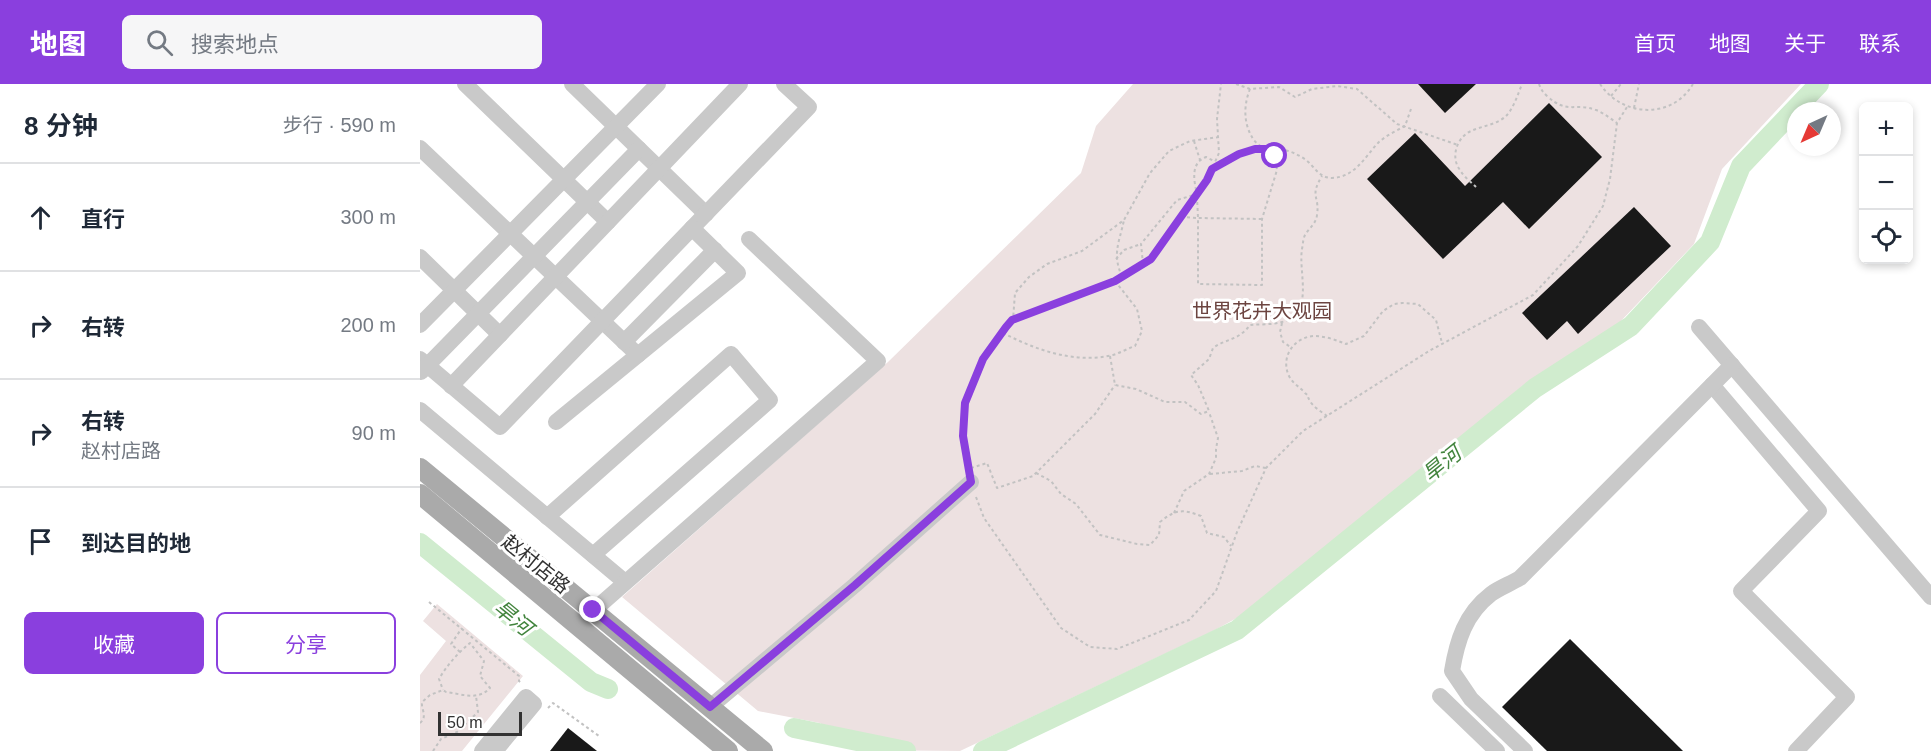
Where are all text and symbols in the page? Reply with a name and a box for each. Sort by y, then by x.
search box [122,15,542,69]
icon: search [143,26,176,59]
text: 地图 [30,29,86,60]
text: 搜索地点 [191,32,279,57]
text: 首页 [1634,32,1676,55]
text: 地图 [1709,32,1751,55]
text: 关于 [1784,32,1826,55]
text: 联系 [1859,32,1901,55]
north arrow [1787,102,1841,156]
map controls [1859,102,1913,264]
button: + [1859,102,1913,156]
text: 8 分钟 [24,111,98,141]
text: 步行 · 590 m [283,114,396,136]
route start [1261,142,1287,168]
button: − [1859,156,1913,210]
icon: ahead [24,201,57,234]
text: 300 m [340,206,396,228]
text: 直行 [81,207,125,232]
button: locate [1859,210,1913,264]
park label: 世界花卉大观园 [1192,300,1332,322]
icon: right [24,309,57,342]
text: 200 m [340,314,396,336]
text: 右转 [81,315,125,340]
text: 右转 [81,409,125,434]
icon: right [24,417,57,450]
text: 90 m [352,422,396,444]
water label: 旱河 [1418,439,1468,486]
text: 赵村店路 [81,440,161,462]
icon: arrive [24,525,57,558]
street label: 赵村店路 [498,530,574,598]
text: 到达目的地 [81,531,191,556]
water label: 旱河 [490,595,540,642]
route end [579,596,605,622]
button: 收藏 [24,612,204,674]
button: 分享 [216,612,396,674]
scale bar [438,709,522,736]
text: 50 m [447,714,483,731]

